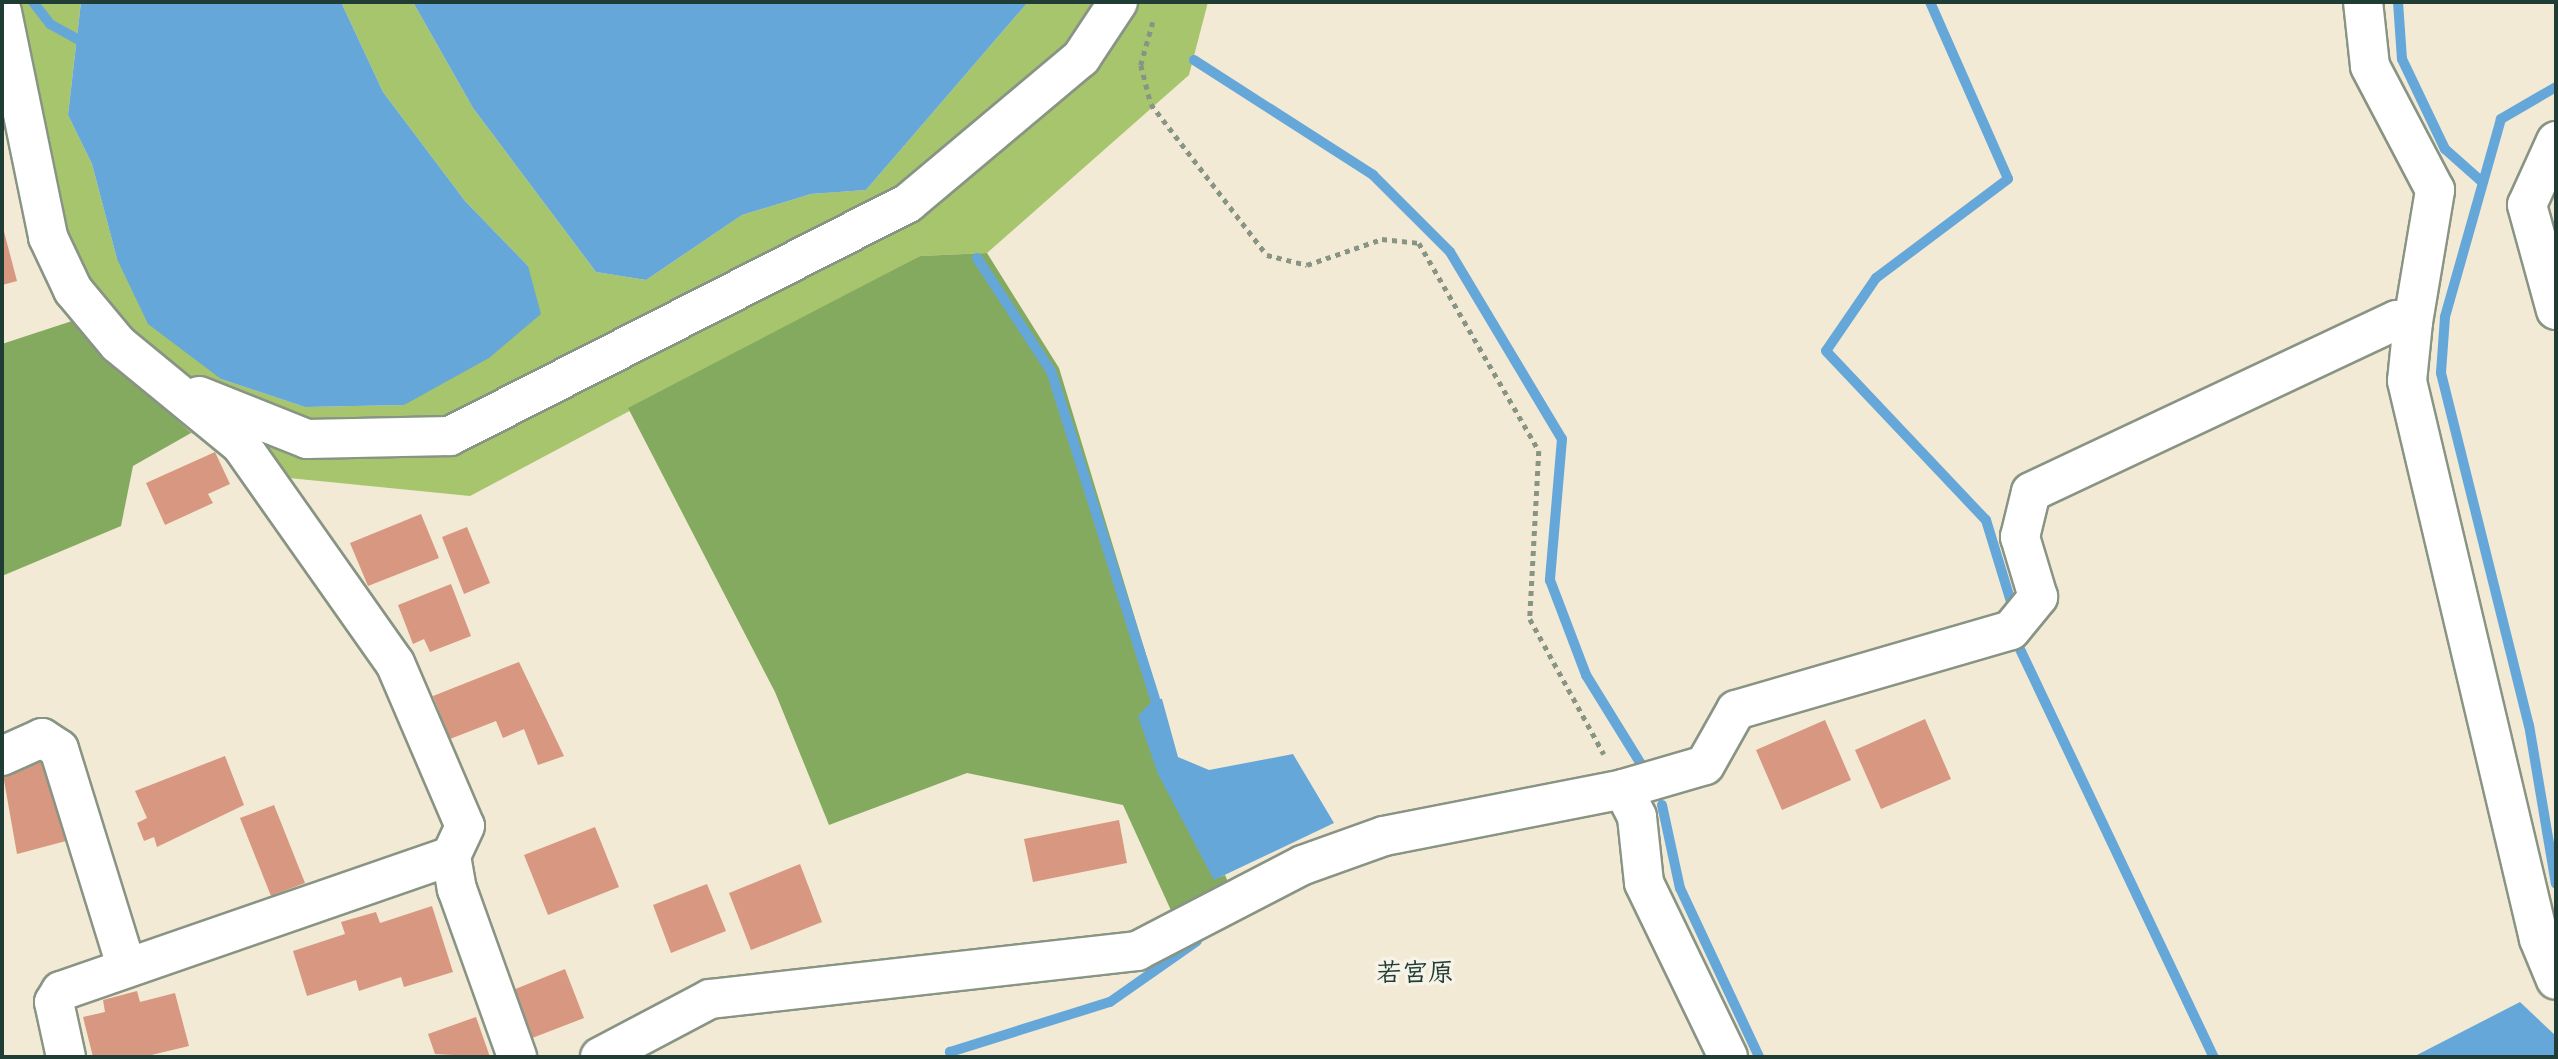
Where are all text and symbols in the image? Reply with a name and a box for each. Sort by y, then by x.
district label: 若宮原 [1376,957,1454,989]

